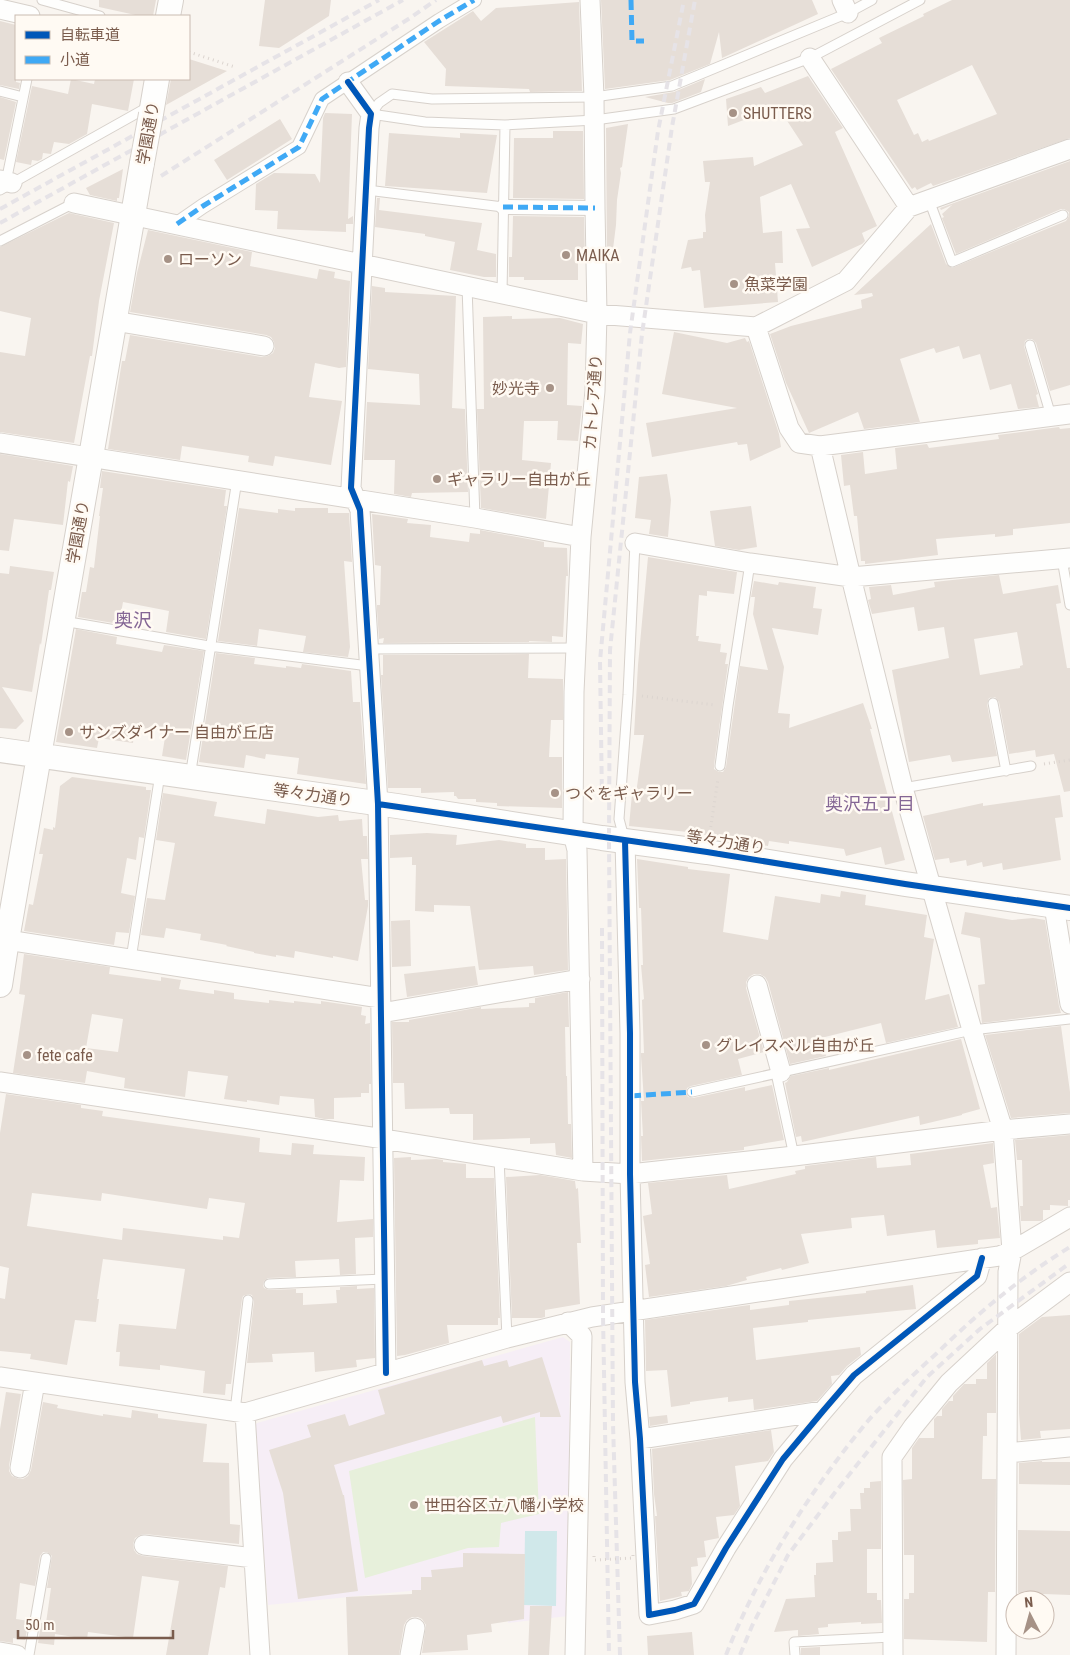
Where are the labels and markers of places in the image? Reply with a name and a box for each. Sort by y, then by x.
place label: SHUTTERS [743,104,812,123]
marker: SHUTTERS [727,107,739,119]
place label: MAIKA [576,246,619,265]
marker: MAIKA [560,249,572,261]
place label: ローソン [178,250,242,269]
marker: ローソン [162,253,174,265]
place label: 魚菜学園 [744,275,808,294]
marker: 魚菜学園 [728,278,740,290]
place label: 妙光寺 [492,379,540,398]
marker: 妙光寺 [544,382,556,394]
place label: ギャラリー自由が丘 [447,470,591,489]
marker: ギャラリー自由が丘 [431,473,443,485]
place label: サンズダイナー 自由が丘店 [79,723,274,742]
marker: サンズダイナー 自由が丘店 [63,726,75,738]
place label: つぐをギャラリー [565,784,693,803]
marker: つぐをギャラリー [549,787,561,799]
place label: グレイスベル自由が丘 [716,1036,874,1055]
marker: グレイスベル自由が丘 [700,1039,712,1051]
place label: fete cafe [37,1046,93,1065]
marker: fete cafe [21,1049,33,1061]
place label: 世田谷区立八幡小学校 [424,1496,584,1515]
marker: 世田谷区立八幡小学校 [408,1499,420,1511]

